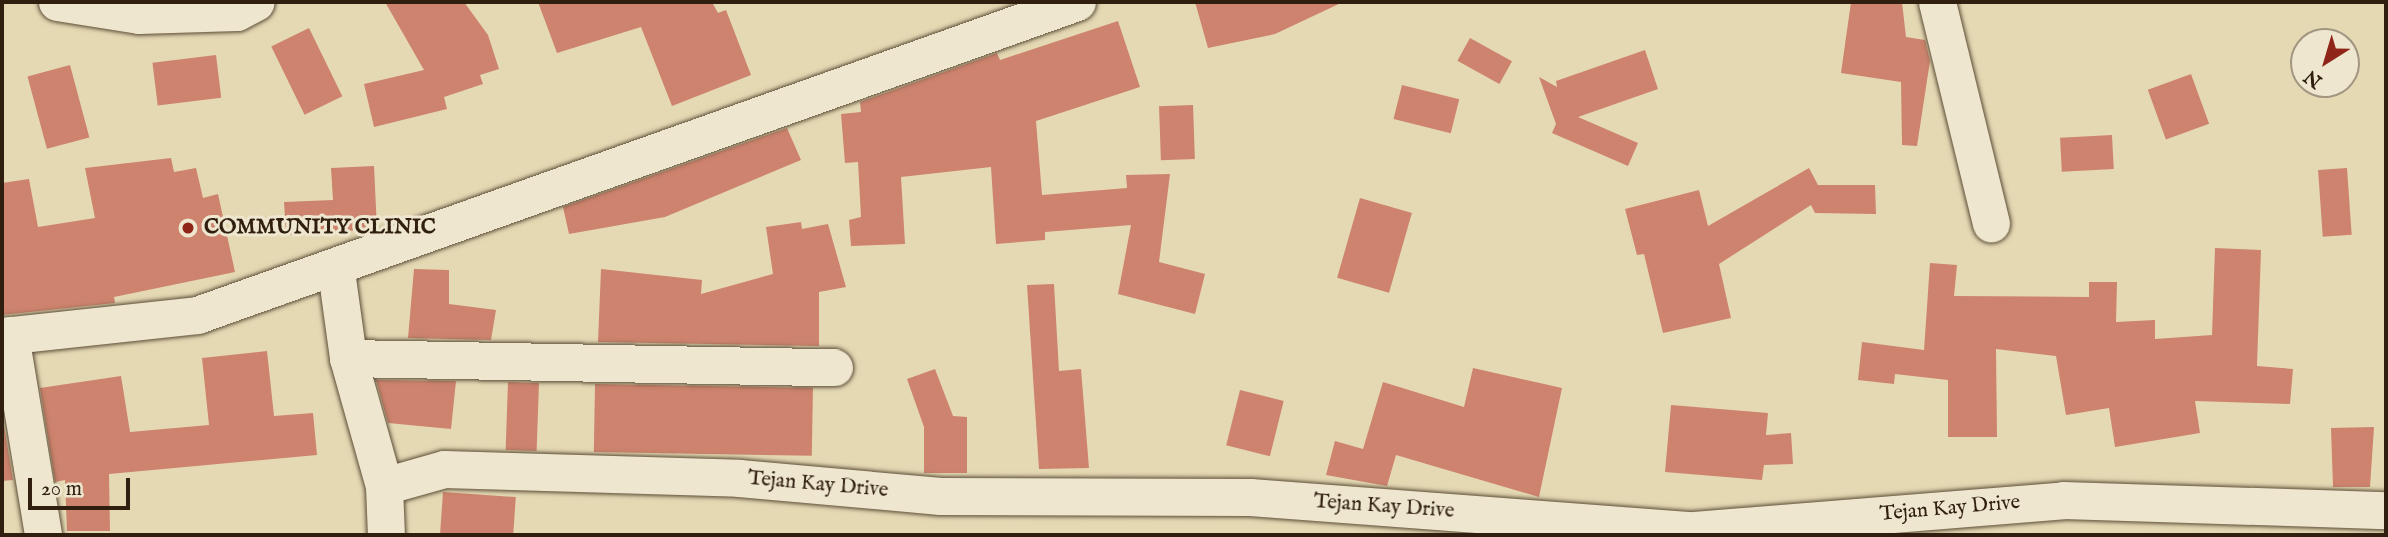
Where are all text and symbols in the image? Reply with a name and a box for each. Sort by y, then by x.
north arrow [2290,28,2360,98]
text: N [2300,64,2327,93]
place label: COMMUNITY CLINIC [204,215,436,241]
marker: COMMUNITY CLINIC [178,218,198,238]
scale bar [32,463,133,507]
street label: Tejan Kay Drive [747,466,889,504]
text: 20 m [41,476,82,503]
street label: Tejan Kay Drive [1313,490,1455,524]
street label: Tejan Kay Drive [1879,490,2021,528]

